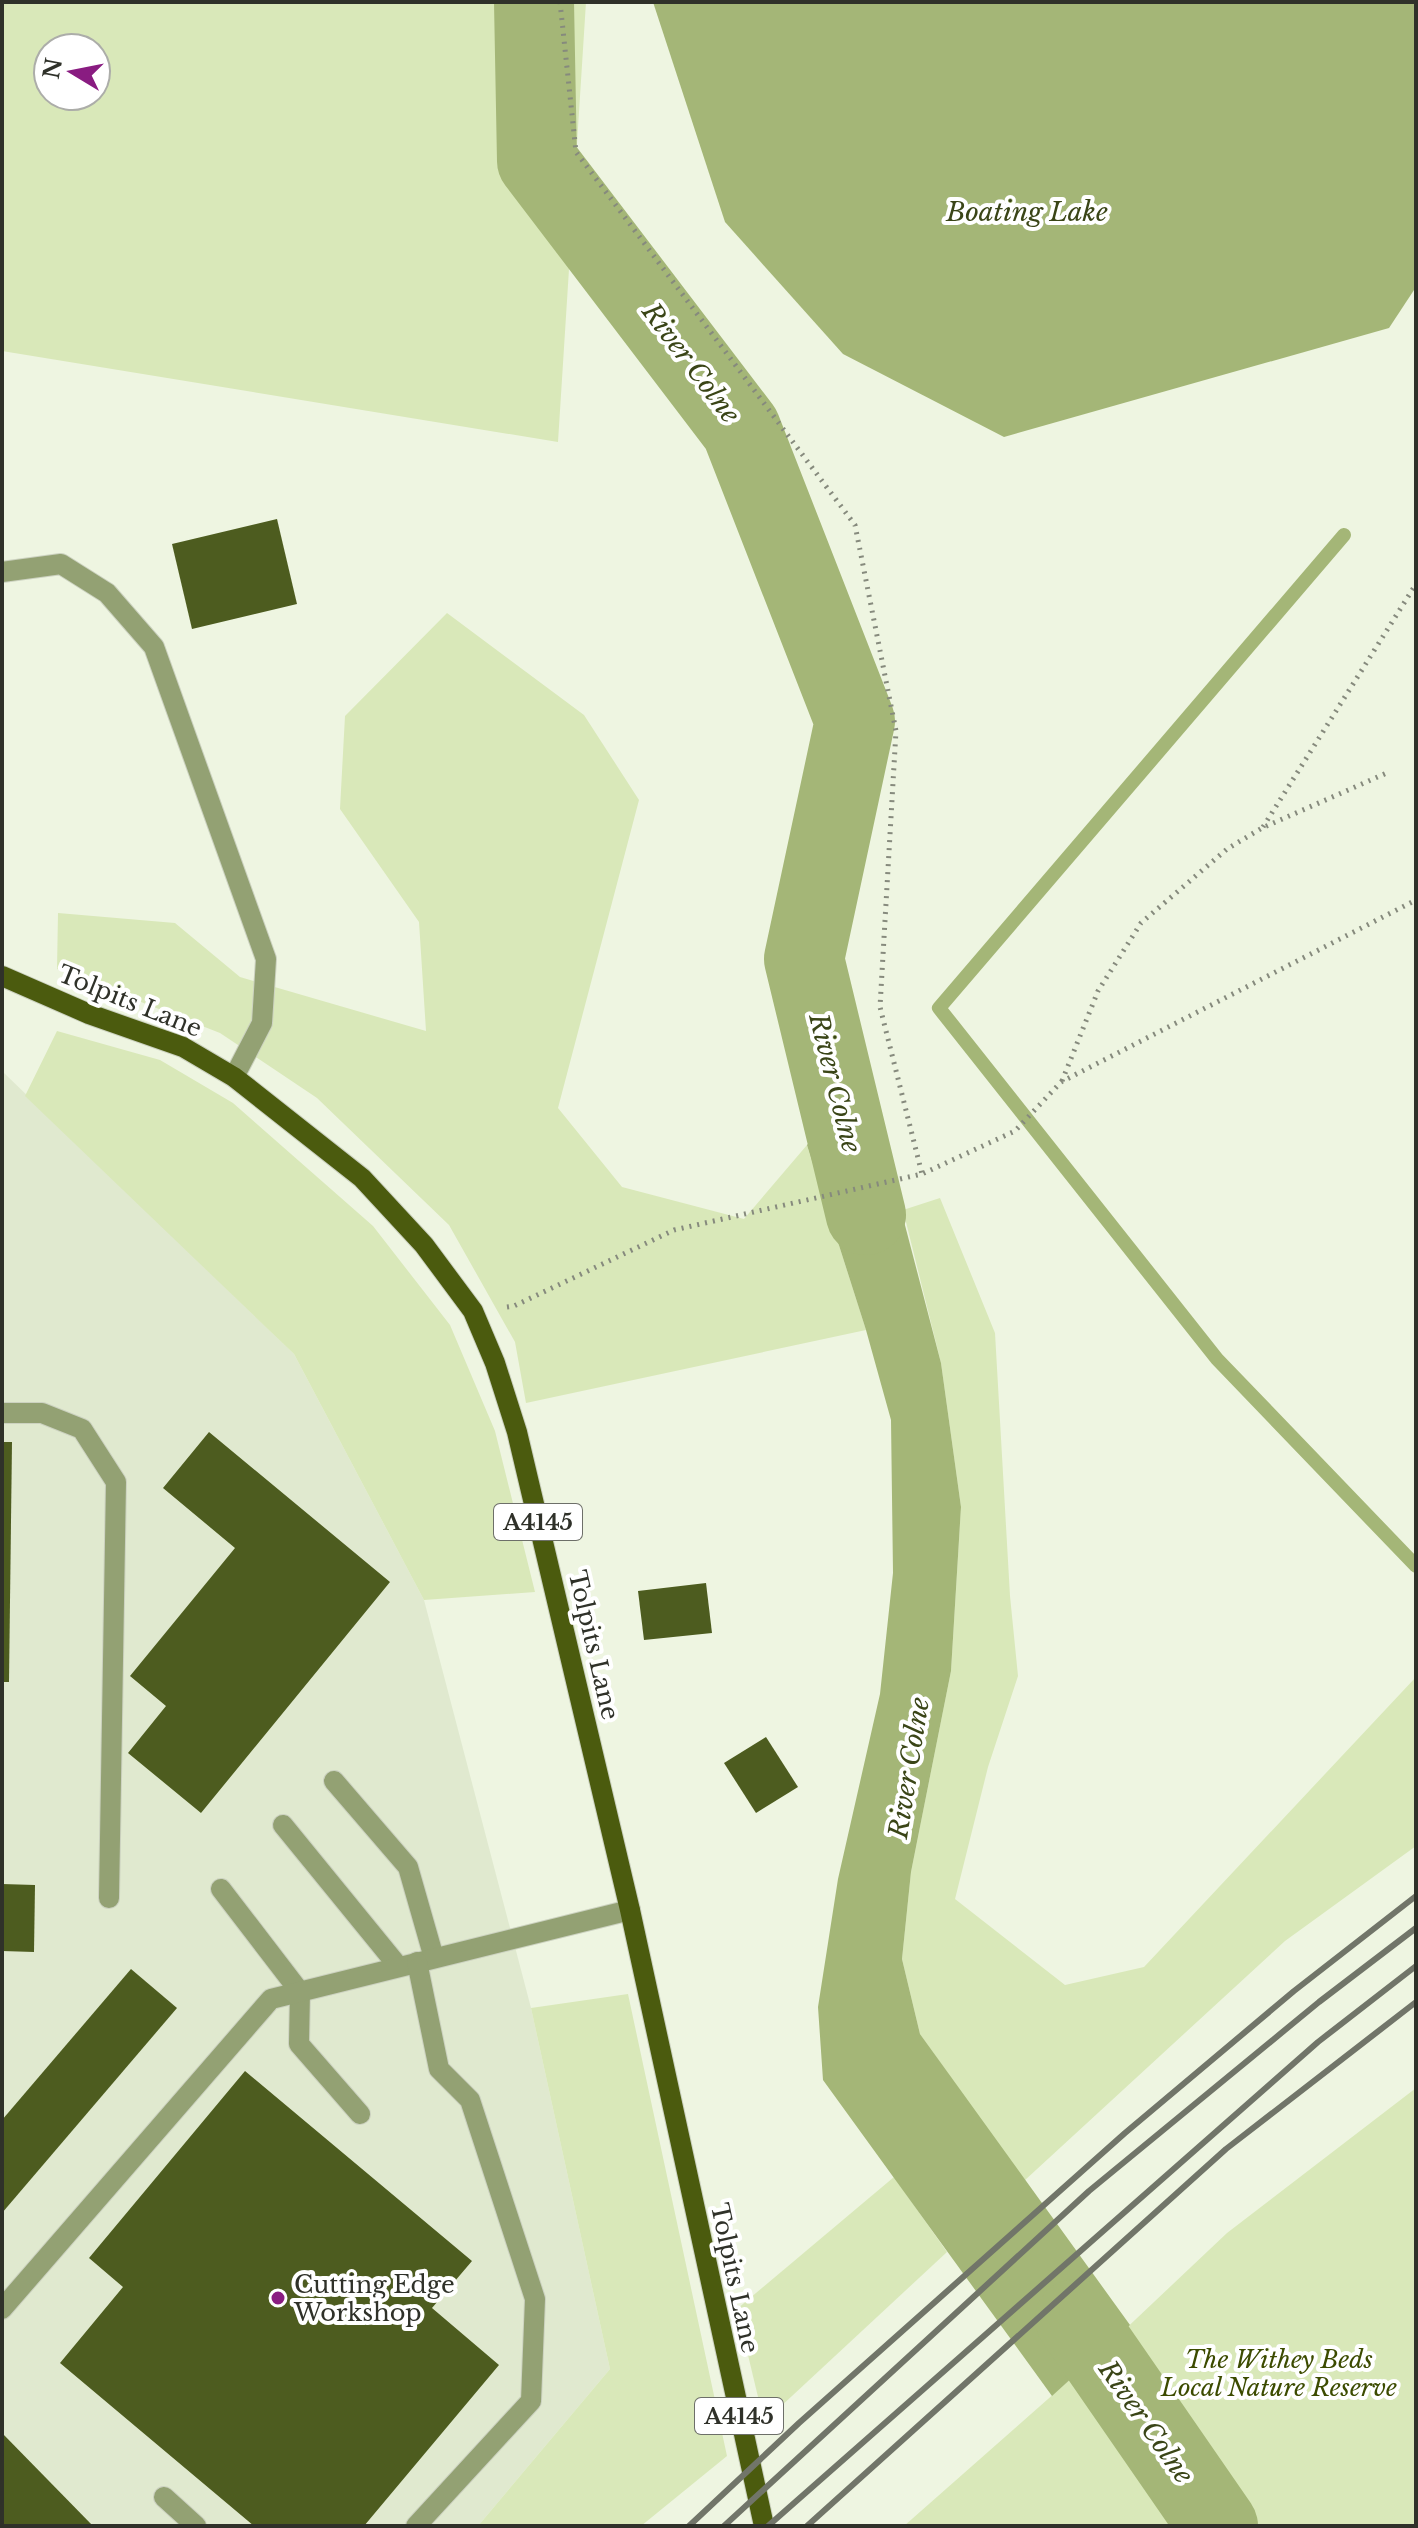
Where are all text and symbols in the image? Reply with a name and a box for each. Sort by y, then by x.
north arrow [32,32,112,112]
text: N [38,56,68,81]
water label: Boating Lake [945,196,1108,228]
water label: River Colne [635,296,747,430]
street label: Tolpits Lane [54,959,206,1043]
water label: River Colne [802,1009,868,1156]
road number: A4145 [494,1504,582,1540]
street label: Tolpits Lane [563,1567,625,1723]
water label: River Colne [882,1695,936,1842]
street label: Tolpits Lane [705,2200,765,2356]
place label: Cutting Edge Workshop [293,2270,455,2327]
marker: Cutting Edge Workshop [269,2289,287,2307]
park label: The Withey Beds Local Nature Reserve [1160,2345,1397,2402]
water label: River Colne [1091,2354,1200,2490]
road number: A4145 [695,2398,783,2434]

